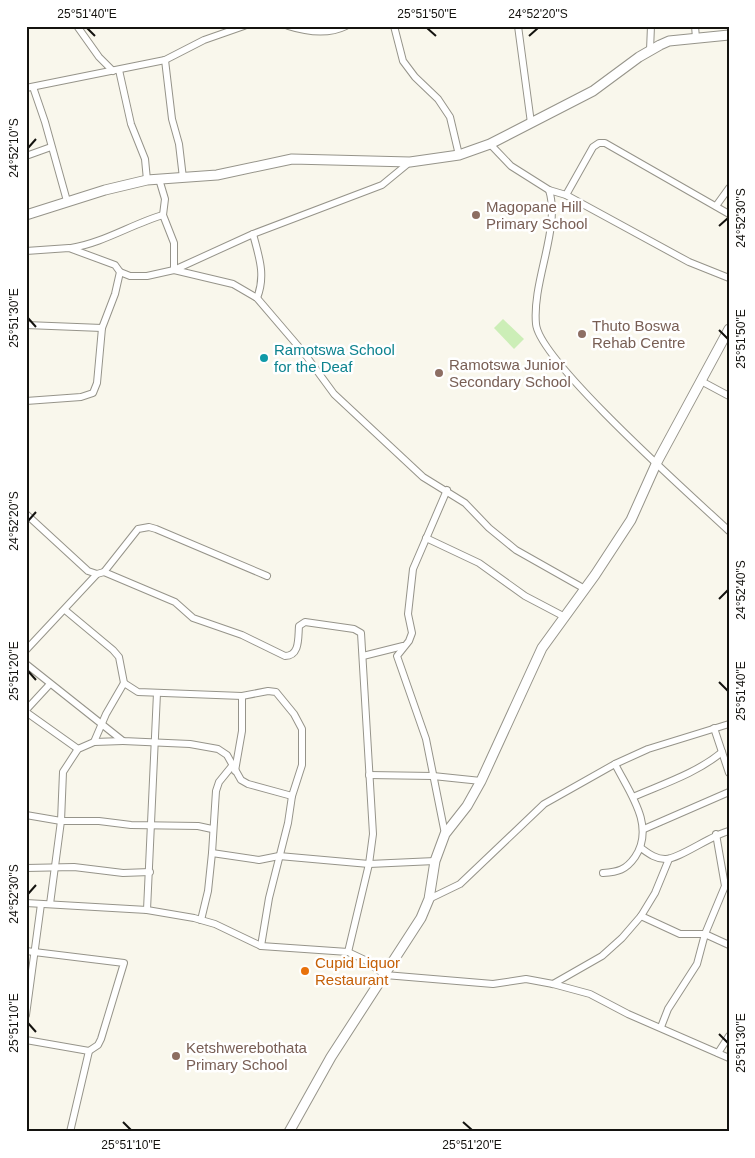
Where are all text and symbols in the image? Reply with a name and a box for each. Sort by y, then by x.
text: 25°51'40"E [57,7,117,21]
text: 25°51'50"E [397,7,457,21]
text: 24°52'20"S [508,7,568,21]
text: 24°52'10"S [7,118,21,178]
text: 24°52'30"S [734,188,748,248]
place label: Magopane Hill Primary School [486,198,588,232]
marker: Magopane Hill Primary School [470,209,482,221]
text: 25°51'30"E [7,288,21,348]
text: 25°51'50"E [734,309,748,369]
place label: Thuto Boswa Rehab Centre [592,317,685,351]
marker: Thuto Boswa Rehab Centre [576,328,588,340]
place label: Ramotswa School for the Deaf [274,341,395,375]
marker: Ramotswa School for the Deaf [258,352,270,364]
place label: Ramotswa Junior Secondary School [449,356,571,390]
marker: Ramotswa Junior Secondary School [433,367,445,379]
text: 24°52'20"S [7,491,21,551]
text: 24°52'40"S [734,560,748,620]
text: 25°51'20"E [7,641,21,701]
text: 25°51'40"E [734,661,748,721]
text: 24°52'30"S [7,864,21,924]
place label: Cupid Liquor Restaurant [315,954,400,988]
marker: Cupid Liquor Restaurant [299,965,311,977]
text: 25°51'10"E [7,993,21,1053]
text: 25°51'30"E [734,1013,748,1073]
place label: Ketshwerebothata Primary School [186,1039,308,1073]
marker: Ketshwerebothata Primary School [170,1050,182,1062]
text: 25°51'10"E [101,1138,161,1152]
text: 25°51'20"E [442,1138,502,1152]

